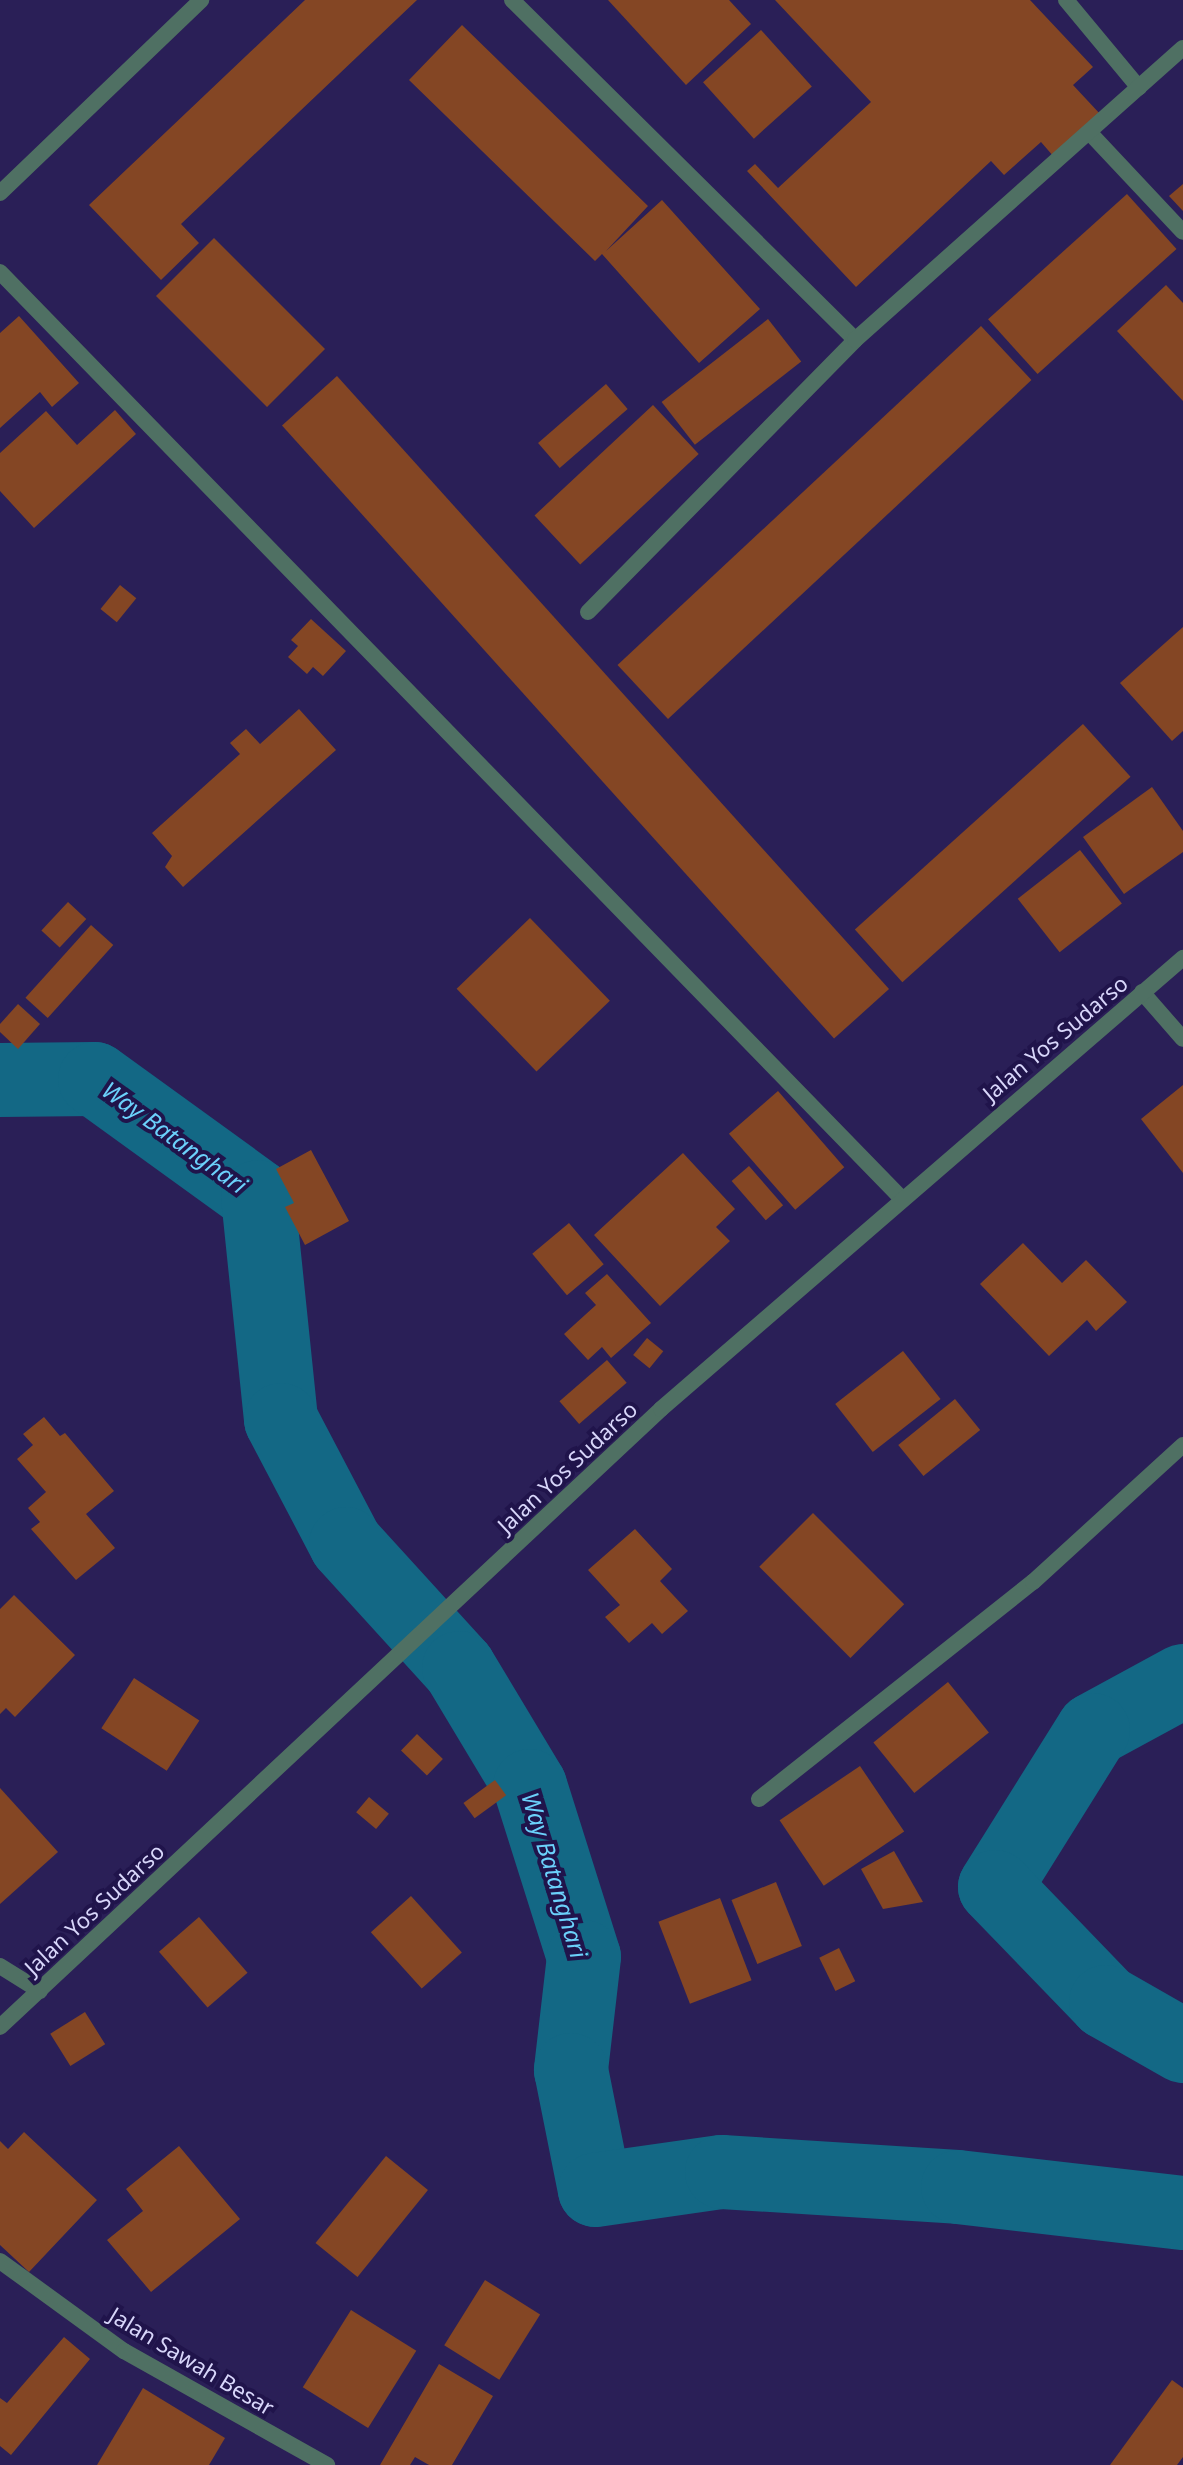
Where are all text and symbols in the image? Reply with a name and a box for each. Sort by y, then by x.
street label: Jalan Yos Sudarso [977,970,1133,1106]
water label: Way Batanghari [97,1075,253,1199]
street label: Jalan Yos Sudarso [492,1396,642,1538]
water label: Way Batanghari [516,1789,594,1961]
street label: Jalan Yos Sudarso [19,1838,169,1980]
street label: Jalan Sawah Besar [105,2301,279,2421]

